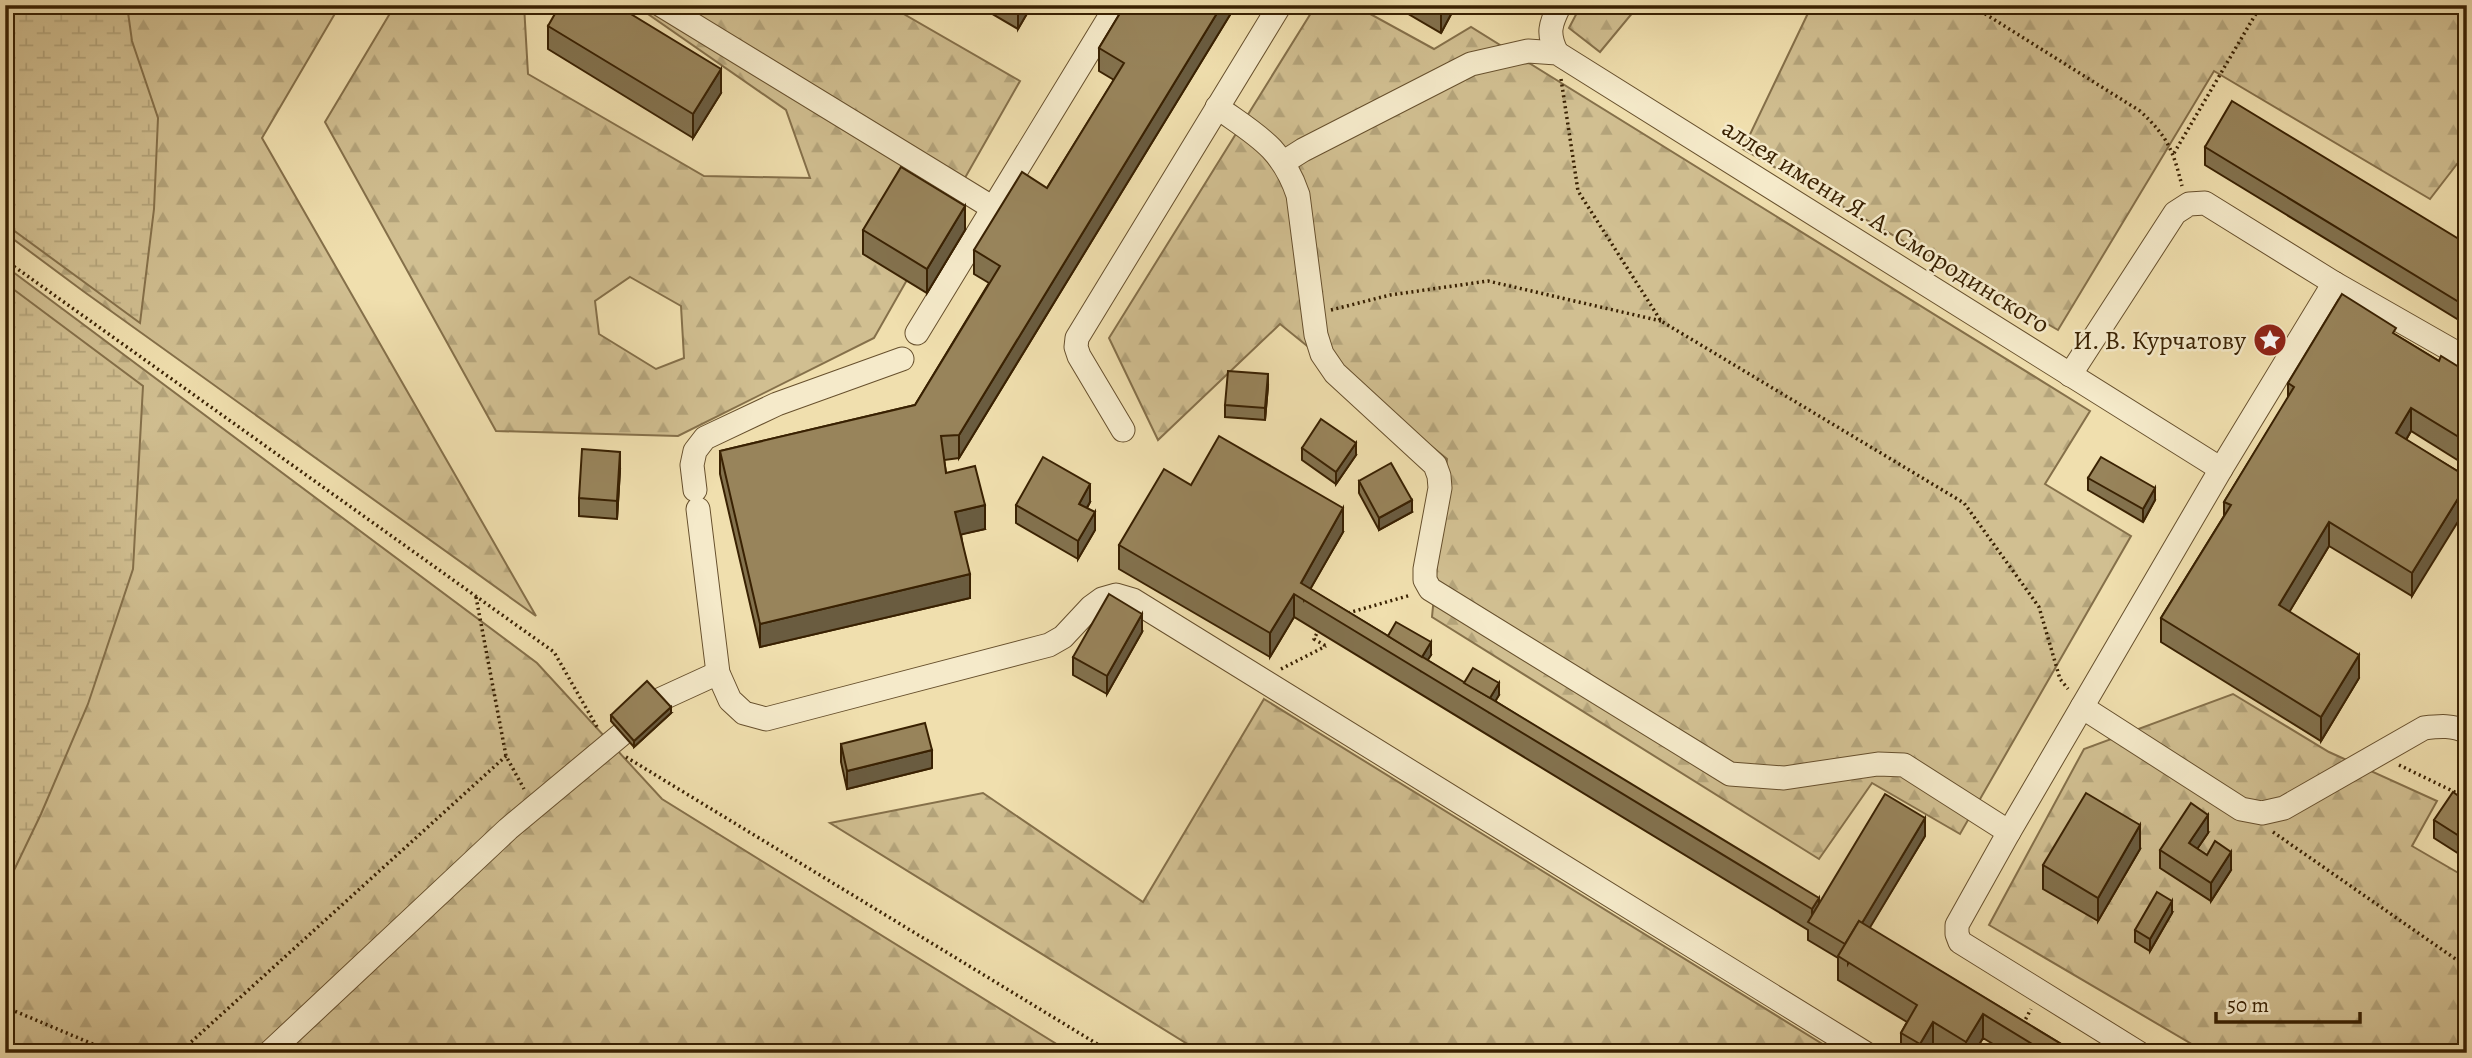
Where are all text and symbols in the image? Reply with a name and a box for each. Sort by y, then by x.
street label: аллея имени Я. А. Смородинского [1716,110,2056,342]
place icon: И. В. Курчатову [2251,321,2289,359]
place label: И. В. Курчатову [2073,323,2246,358]
scale bar [2216,981,2360,1025]
text: 50 m [2227,991,2269,1019]

